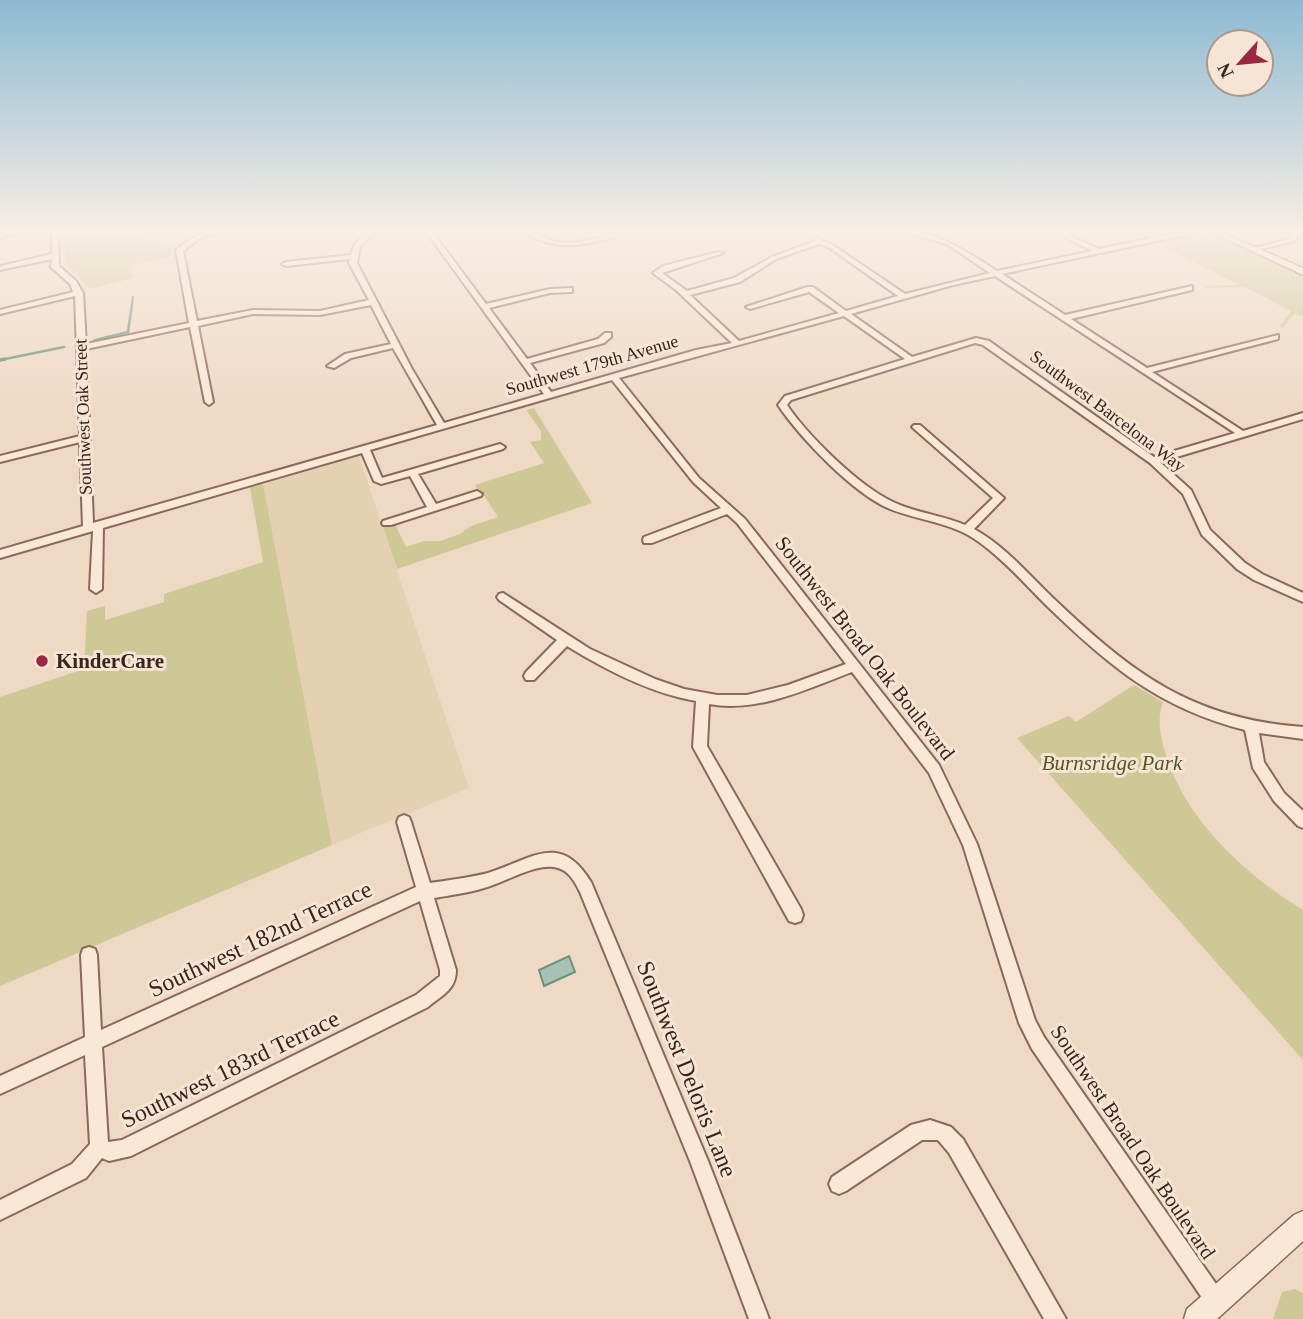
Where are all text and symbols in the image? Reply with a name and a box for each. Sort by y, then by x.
north arrow [1205,28,1275,98]
text: N [1213,59,1238,81]
street label: Southwest 179th Avenue [503,331,681,399]
street label: Southwest Oak Street [70,339,96,495]
street label: Southwest Barcelona Way [1026,346,1190,476]
street label: Southwest Broad Oak Boulevard [770,531,960,765]
place label: KinderCare [56,649,164,673]
marker: KinderCare [34,653,50,669]
park label: Burnsridge Park [1042,751,1183,775]
street label: Southwest 182nd Terrace [144,876,376,1002]
street label: Southwest Deloris Lane [632,957,742,1181]
street label: Southwest 183rd Terrace [117,1005,343,1133]
street label: Southwest Broad Oak Boulevard [1046,1020,1221,1264]

